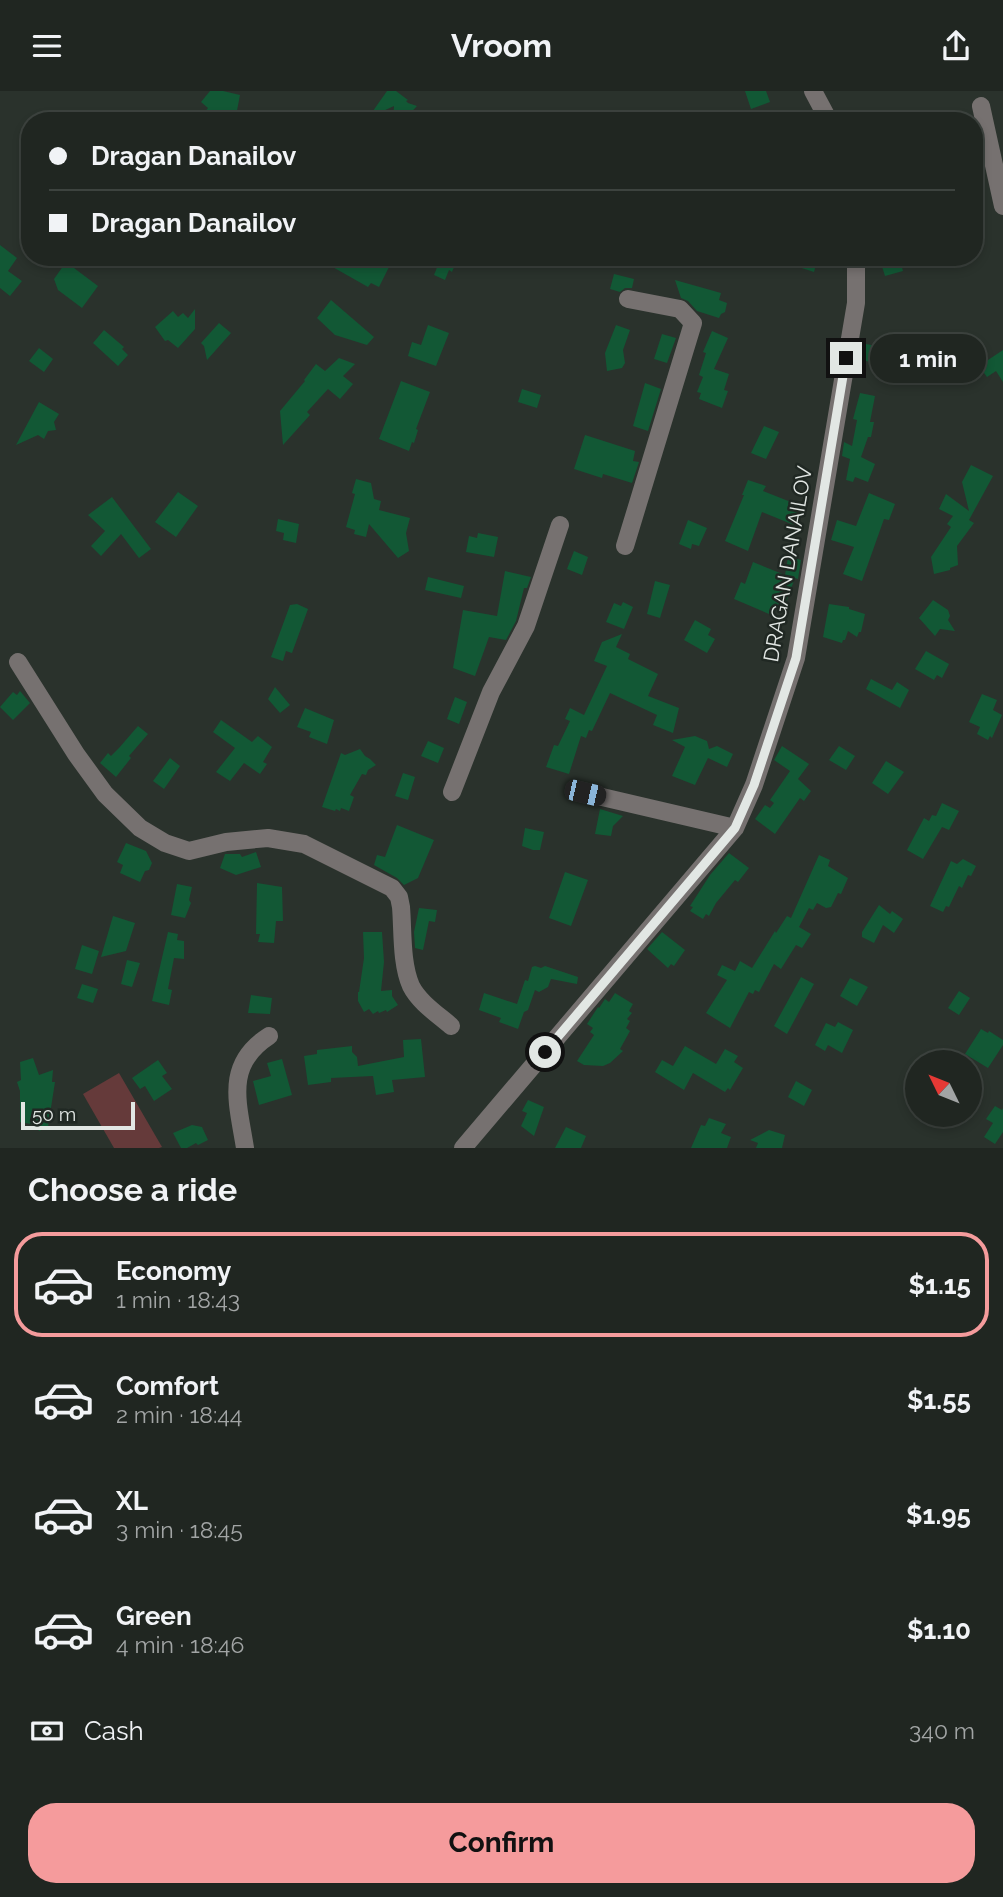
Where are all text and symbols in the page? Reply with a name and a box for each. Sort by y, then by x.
icon: menu [28,27,66,65]
text: Vroom [451,27,552,64]
icon: share [937,27,975,65]
text: Dragan Danailov [91,141,296,171]
text: Dragan Danailov [91,208,296,238]
callout: 1 min [870,334,986,383]
route end [830,342,862,374]
text: 1 min [899,345,957,372]
street label: DRAGAN DANAILOV [758,464,817,664]
car [563,778,608,808]
route start [529,1036,561,1068]
north arrow [905,1050,982,1127]
map controls [905,1050,982,1127]
scale bar [21,1099,135,1131]
text: 50 m [32,1103,76,1125]
text: Choose a ride [28,1171,237,1208]
icon: car [32,1253,95,1316]
text: Economy [116,1256,231,1286]
text: $1.15 [909,1270,971,1300]
text: 1 min · 18:43 [116,1286,240,1313]
icon: car [32,1368,95,1431]
text: Comfort [116,1371,219,1401]
text: $1.55 [907,1385,971,1415]
text: 2 min · 18:44 [116,1401,242,1428]
icon: car [32,1483,95,1546]
text: XL [116,1486,148,1516]
text: $1.95 [906,1500,971,1530]
text: 3 min · 18:45 [116,1516,243,1543]
icon: car [32,1598,95,1661]
text: Green [116,1601,192,1631]
text: $1.10 [907,1615,971,1645]
text: 4 min · 18:46 [116,1631,244,1658]
icon: cash [28,1712,66,1750]
text: Cash [84,1716,144,1746]
text: 340 m [909,1717,975,1744]
button: Confirm [28,1803,975,1883]

